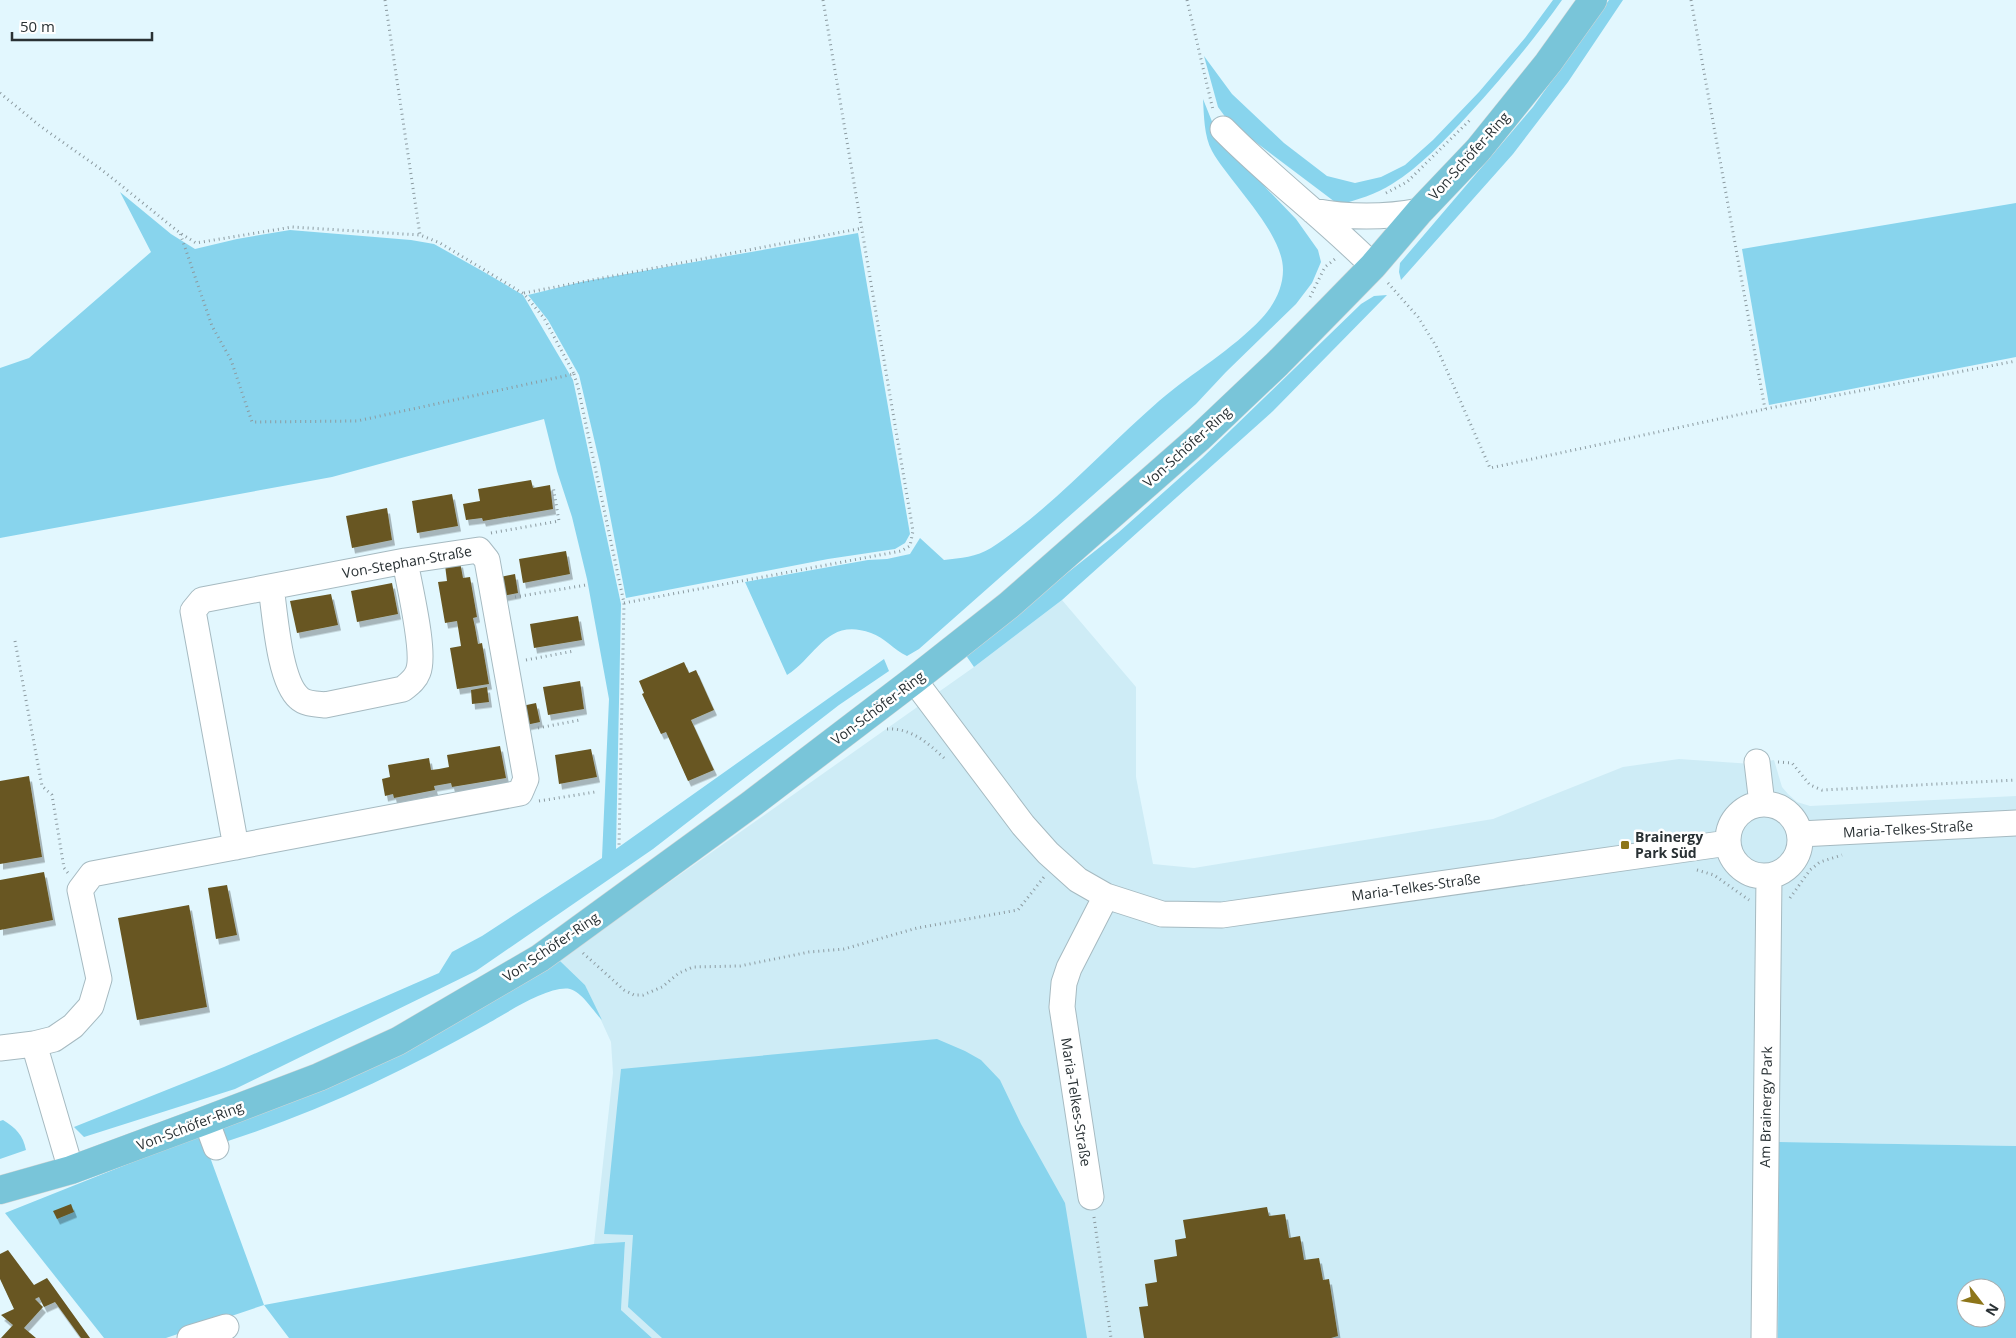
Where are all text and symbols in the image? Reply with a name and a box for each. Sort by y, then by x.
scale bar [12,10,152,42]
text: 50 m [20,16,55,36]
street label: Von-Schöfer-Ring [1424,107,1514,204]
street label: Von-Schöfer-Ring [1139,402,1235,491]
street label: Von-Stephan-Straße [341,541,473,582]
street label: Von-Schöfer-Ring [827,666,929,749]
street label: Maria-Telkes-Straße [1842,816,1974,841]
place label: Brainergy Park Süd [1635,827,1703,862]
marker: Brainergy Park Süd [1619,839,1631,851]
street label: Maria-Telkes-Straße [1350,868,1482,905]
street label: Von-Schöfer-Ring [499,907,603,986]
street label: Maria-Telkes-Straße [1057,1036,1096,1168]
street label: Am Brainergy Park [1755,1046,1776,1168]
street label: Von-Schöfer-Ring [134,1096,246,1155]
north arrow [1956,1278,2006,1328]
text: N [1981,1300,2004,1320]

